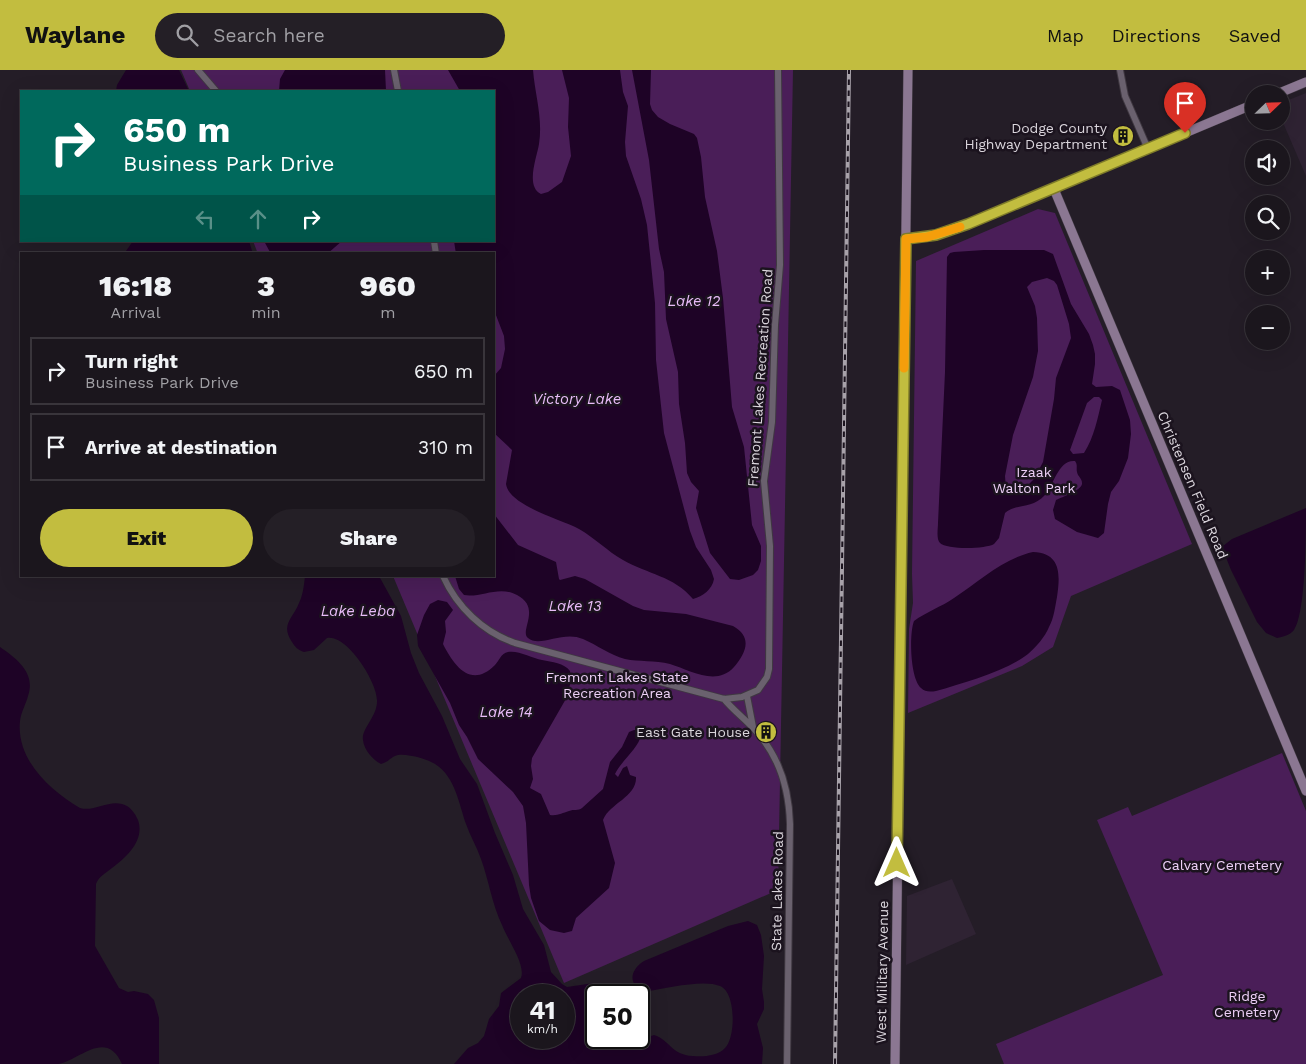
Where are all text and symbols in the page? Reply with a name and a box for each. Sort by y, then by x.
search box [155,13,505,58]
text: Waylane [25,21,125,49]
icon: search [173,21,201,49]
text: Search here [213,24,325,47]
text: Map [1047,25,1084,46]
text: Directions [1112,25,1201,46]
text: Saved [1229,25,1281,46]
pin [1164,82,1206,133]
north arrow [1245,85,1290,130]
map controls [1245,85,1290,350]
icon: arrive [1171,89,1199,117]
text: 650 m [123,109,230,151]
icon: right [40,110,105,175]
place label: Dodge County Highway Department [964,120,1108,152]
building icon: Dodge County Highway Department [1111,124,1135,148]
button: sound [1245,140,1290,185]
text: Business Park Drive [123,151,334,176]
button: search [1245,195,1290,240]
icon: left [191,205,219,233]
icon: ahead [244,205,272,233]
icon: right [297,205,325,233]
button: + [1245,250,1290,295]
text: 16:18 [99,268,172,303]
text: 3 [257,268,275,303]
text: 960 [359,268,416,303]
street label: Fremont Lakes Recreation Road [744,268,776,488]
water label: Lake 12 [667,292,721,310]
text: Arrival [111,303,161,322]
text: min [251,303,281,322]
text: m [380,303,395,322]
button: − [1245,305,1290,350]
text: Turn right [85,350,178,373]
icon: right [42,357,70,385]
text: 650 m [414,360,473,383]
text: Business Park Drive [85,373,239,392]
water label: Victory Lake [533,390,621,408]
street label: Christensen Field Road [1155,409,1231,561]
icon: arrive [42,433,70,461]
text: Arrive at destination [85,436,277,459]
text: 310 m [418,436,473,459]
park label: Izaak Walton Park [993,464,1075,496]
button: Exit [40,509,253,567]
button: Share [263,509,475,567]
water label: Lake 13 [548,597,602,615]
water label: Lake Leba [321,602,395,620]
park label: Fremont Lakes State Recreation Area [545,669,689,701]
water label: Lake 14 [479,703,533,721]
building icon: East Gate House [754,720,778,744]
place label: East Gate House [636,724,750,740]
street label: State Lakes Road [768,831,786,951]
position arrow [870,836,922,888]
park label: Calvary Cemetery [1162,857,1283,873]
street label: West Military Avenue [873,900,891,1044]
speed limit sign: 50 [585,984,650,1049]
park label: Ridge Cemetery [1214,988,1281,1020]
text: 41 [529,996,556,1025]
text: km/h [527,1022,558,1036]

